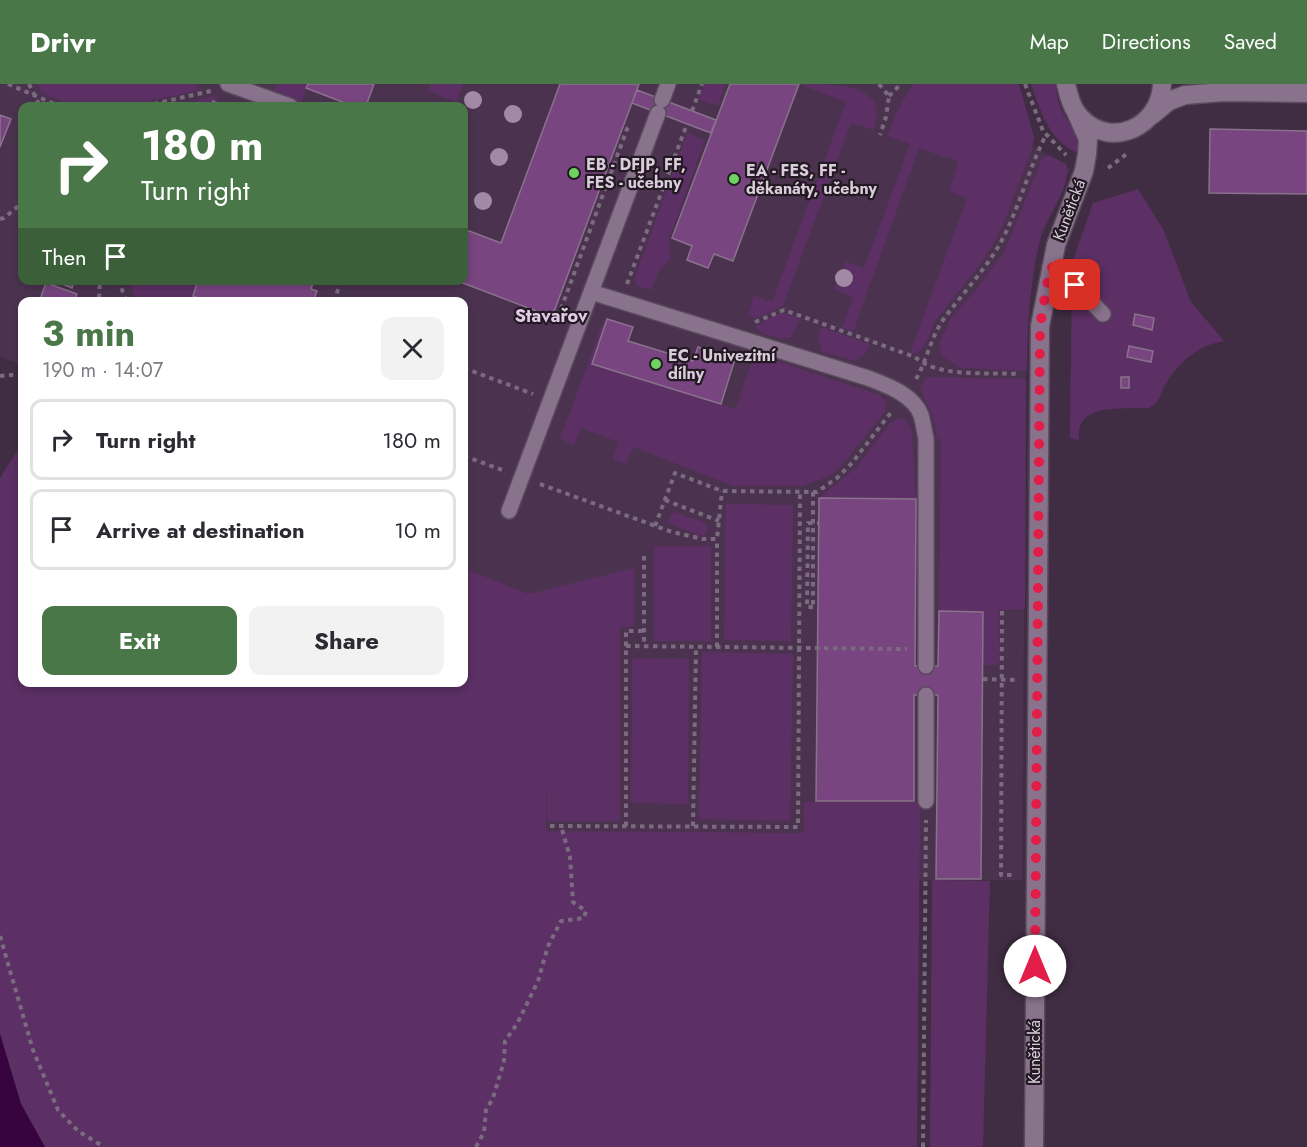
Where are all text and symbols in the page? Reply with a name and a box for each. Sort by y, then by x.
text: Drivr [30,22,96,63]
text: Map [1030,27,1069,57]
text: Directions [1102,27,1191,57]
text: Saved [1224,27,1277,57]
text: 180 m [141,115,264,176]
icon: right [42,126,120,204]
place label: EB - DFJP, FF, FES - učebny [586,153,686,194]
place label: EA - FES, FF - děkanáty, učebny [746,159,878,200]
marker: EB - DFJP, FF, FES - učebny [567,166,581,180]
text: Turn right [141,171,249,210]
marker: EA - FES, FF - děkanáty, učebny [727,172,741,186]
street label: Kunětická [1047,176,1091,244]
icon: arrive [99,240,132,273]
text: Then [42,241,87,273]
pin [1049,259,1100,310]
icon: arrive [1058,268,1091,301]
district label: Stavařov [515,303,588,329]
text: 3 min [42,307,135,359]
button: close [381,317,444,380]
place label: EC - Univezitní dílny [668,344,776,385]
text: 190 m · 14:07 [42,356,163,385]
marker: EC - Univezitní dílny [649,357,663,371]
icon: right [45,423,78,456]
text: Turn right [96,424,196,456]
text: 180 m [382,424,441,456]
icon: arrive [45,513,78,546]
text: Arrive at destination [96,514,305,546]
text: 10 m [394,514,441,546]
button: Exit [42,606,237,675]
button: Share [249,606,444,675]
position arrow [1003,934,1067,998]
street label: Kunětická [1023,1020,1046,1084]

